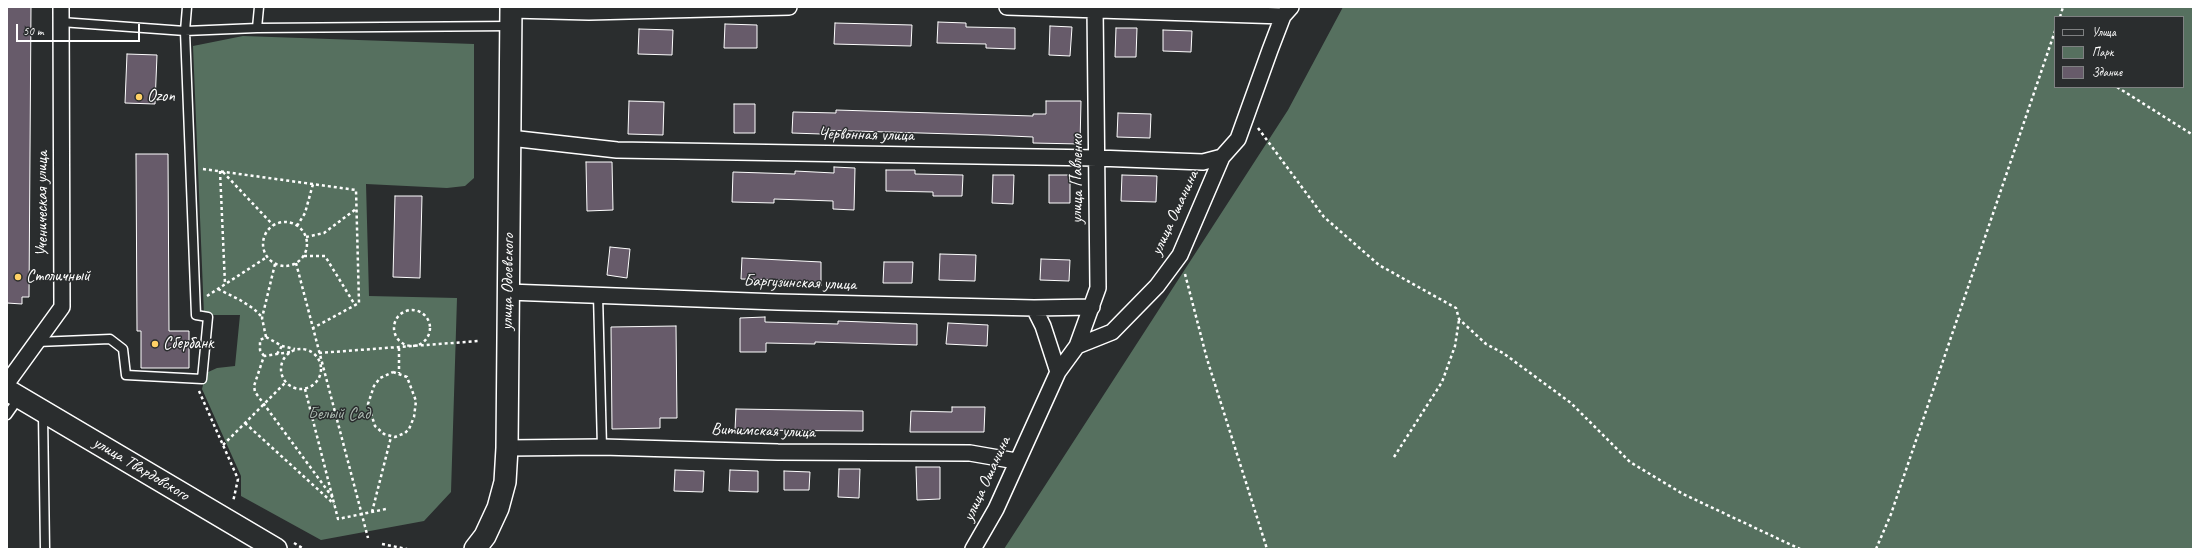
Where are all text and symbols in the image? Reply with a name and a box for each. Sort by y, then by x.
scale bar [18,16,142,42]
legend [2054,16,2184,88]
text: 50 m [23,23,43,39]
text: Улица [2092,24,2116,40]
text: Парк [2092,44,2113,60]
text: Здание [2092,64,2122,80]
place label: Ozon [147,87,175,107]
marker: Ozon [134,92,144,102]
street label: Червонная улица [818,124,914,146]
street label: улица Павленко [1068,134,1088,224]
street label: Ученическая улица [33,151,53,257]
street label: улица Ошанина [1147,167,1203,259]
street label: улица Одоевского [497,233,519,331]
place label: Столичный [26,267,90,287]
street label: Баргузинская улица [743,271,857,295]
marker: Столичный [13,272,23,282]
place label: Сбербанк [163,334,213,354]
marker: Сбербанк [150,339,160,349]
park label: Белый Сад [308,405,370,425]
street label: Витимская улица [711,419,815,443]
street label: улица Твардовского [89,432,193,506]
street label: улица Ошанина [959,433,1015,525]

